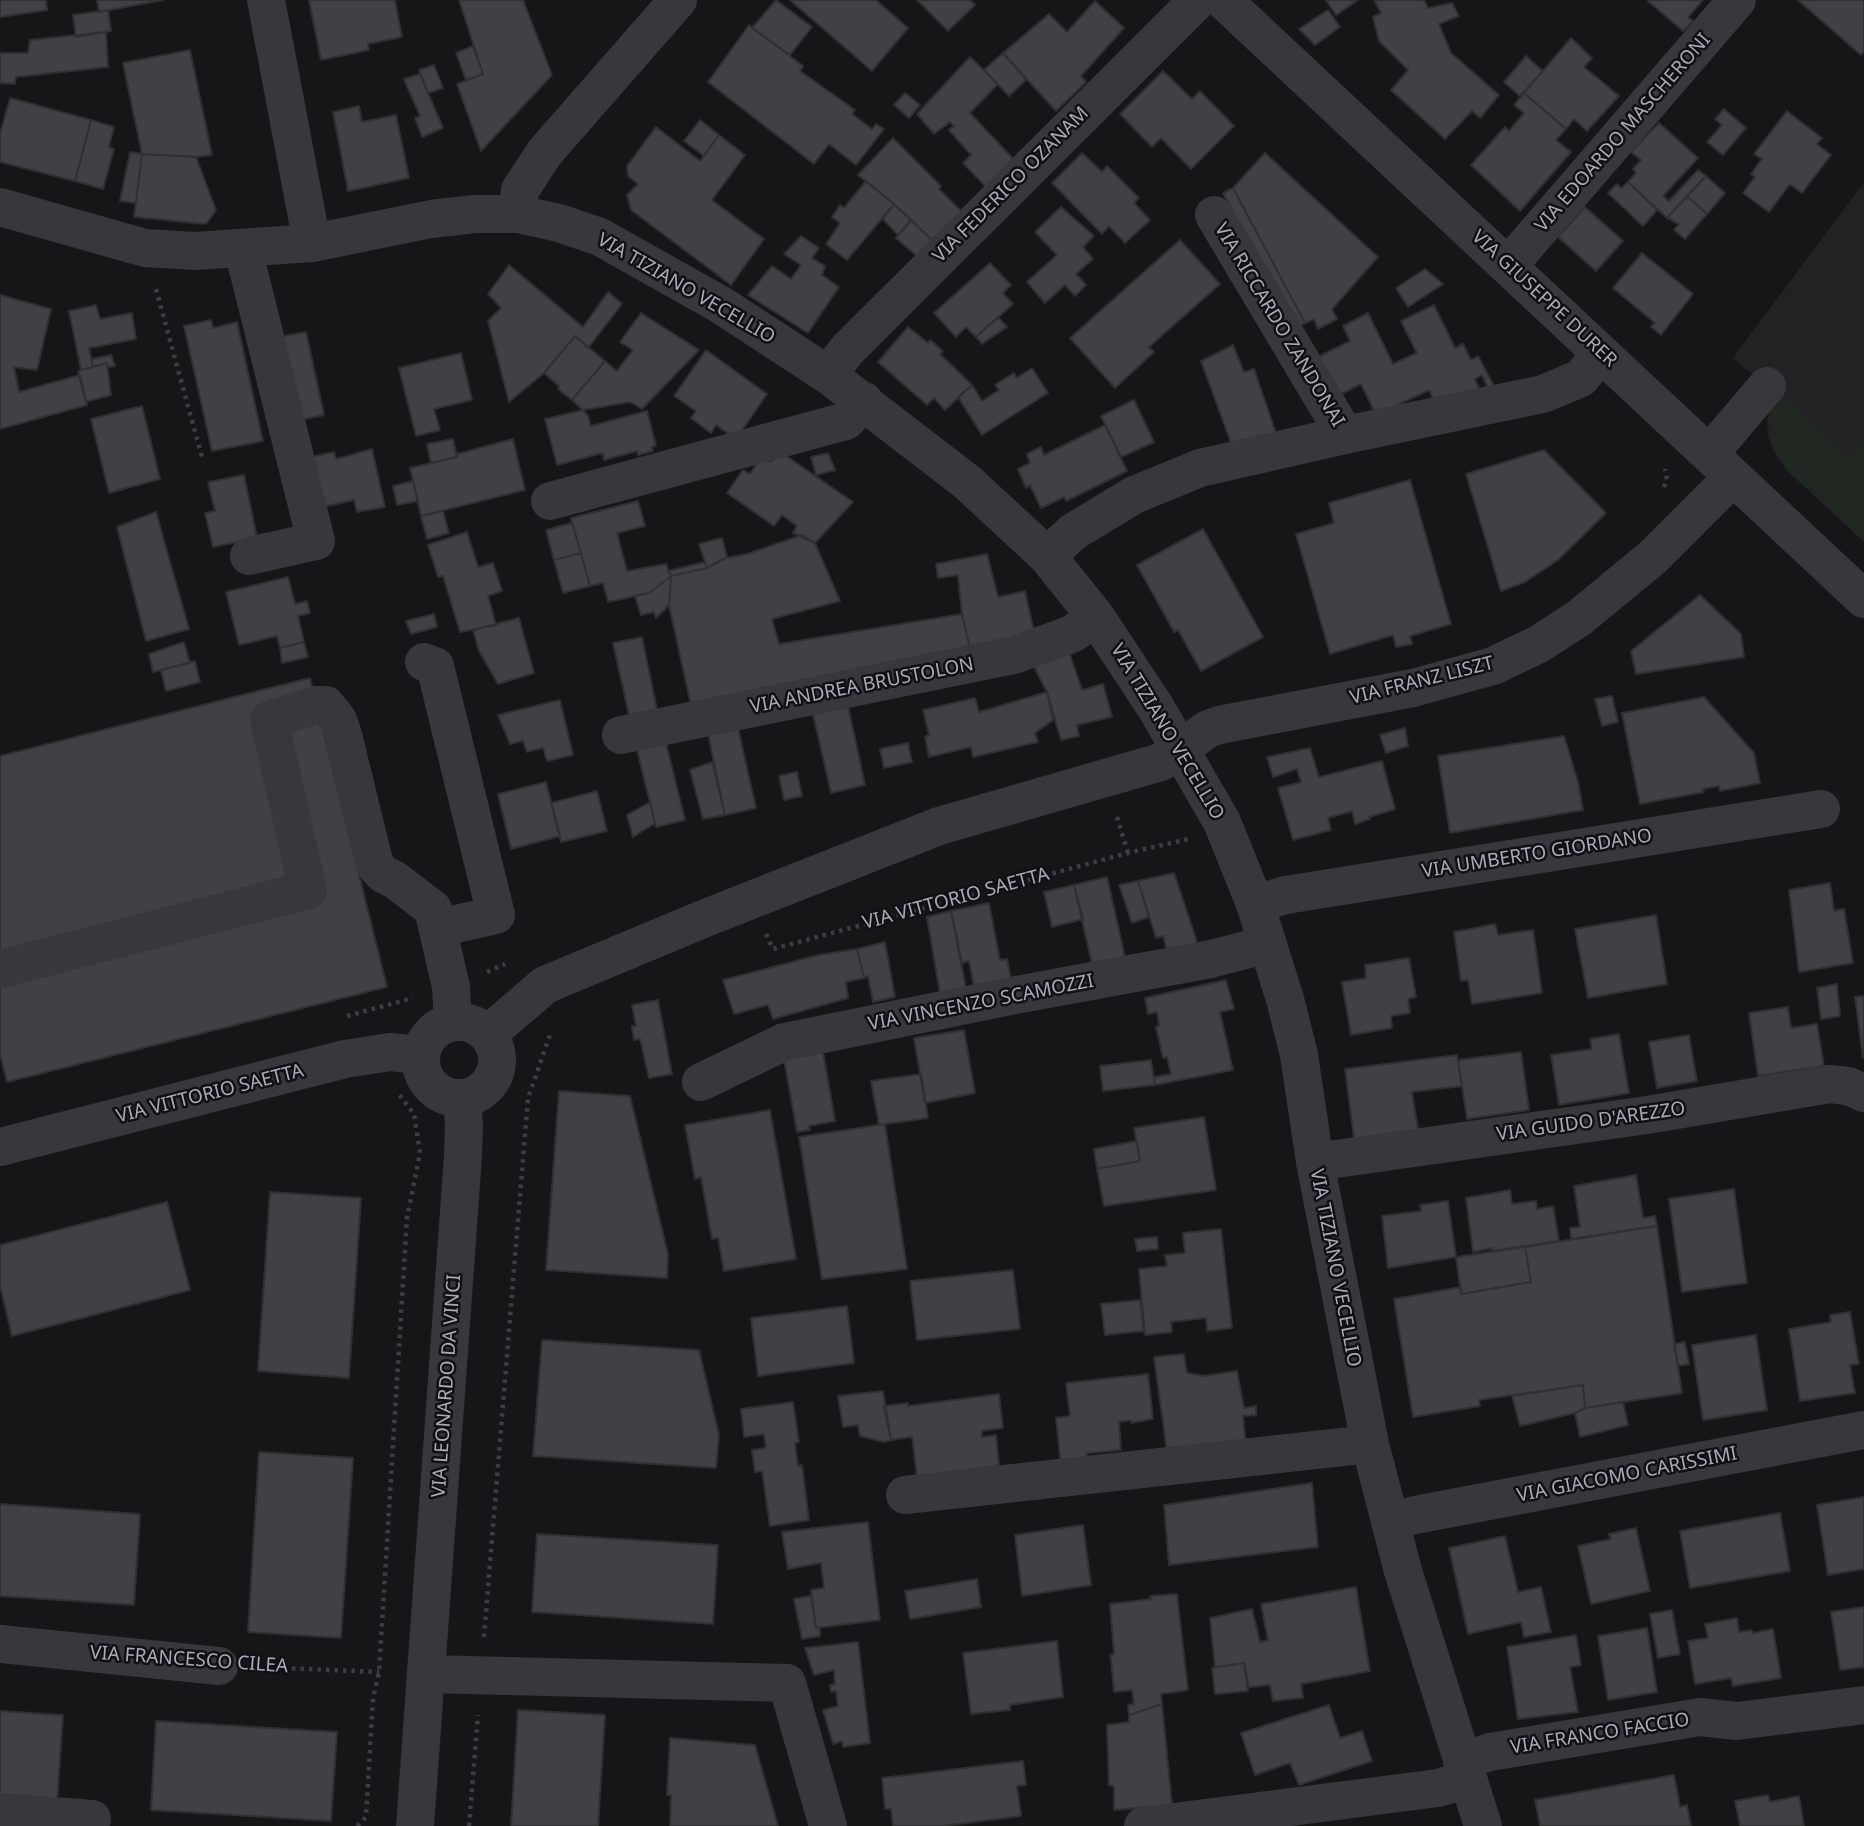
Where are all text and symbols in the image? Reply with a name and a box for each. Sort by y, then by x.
street label: VIA EDOARDO MASCHERONI [1531,29,1715,237]
street label: VIA FEDERICO OZANAM [928,102,1094,268]
street label: VIA RICCARDO ZANDONAI [1209,219,1349,431]
street label: VIA GIUSEPPE DURER [1467,226,1621,372]
street label: VIA TIZIANO VECELLIO [593,229,779,349]
street label: VIA TIZIANO VECELLIO [1105,640,1229,824]
street label: VIA FRANZ LISZT [1348,652,1496,710]
street label: VIA ANDREA BRUSTOLON [748,653,976,719]
street label: VIA UMBERTO GIORDANO [1420,825,1654,883]
street label: VIA VITTORIO SAETTA [860,863,1052,935]
street label: VIA VINCENZO SCAMOZZI [866,970,1096,1036]
street label: VIA VITTORIO SAETTA [114,1060,306,1128]
street label: VIA GUIDO D'AREZZO [1495,1097,1687,1147]
street label: VIA TIZIANO VECELLIO [1305,1167,1365,1369]
street label: VIA LEONARDO DA VINCI [428,1274,466,1498]
street label: VIA GIACOMO CARISSIMI [1515,1442,1739,1508]
street label: VIA FRANCESCO CILEA [89,1642,289,1678]
street label: VIA FRANCO FACCIO [1509,1709,1691,1759]

